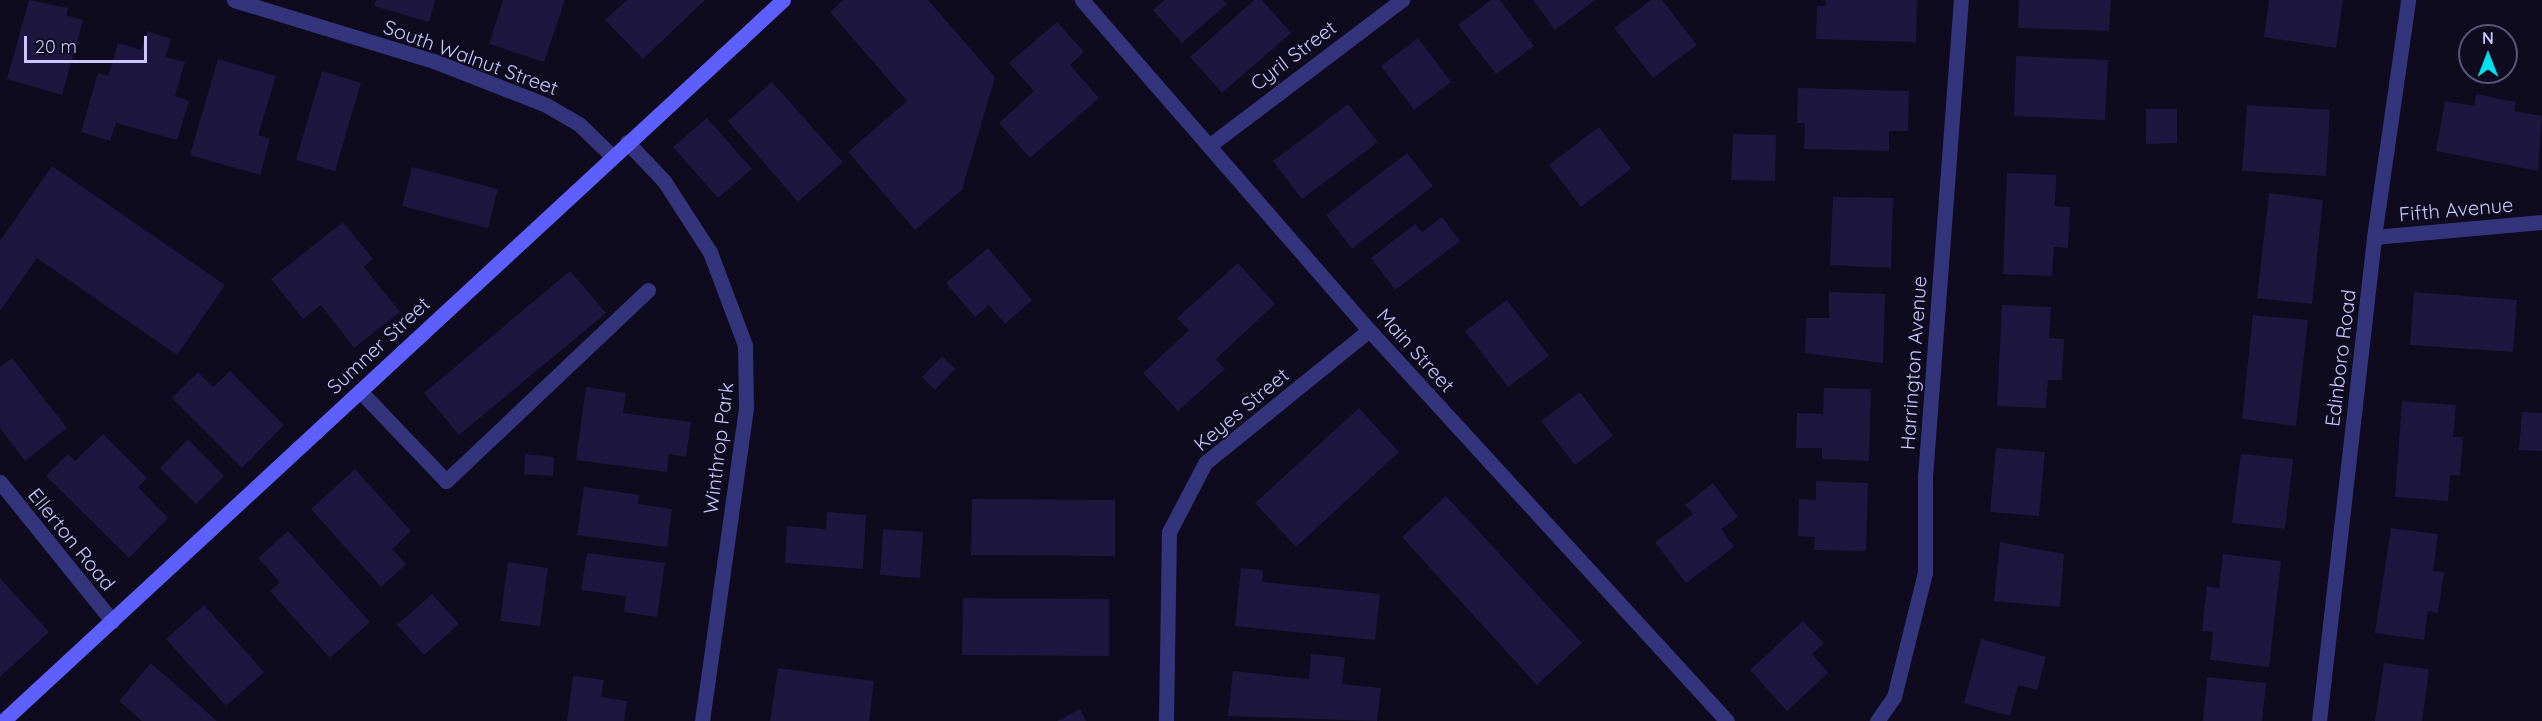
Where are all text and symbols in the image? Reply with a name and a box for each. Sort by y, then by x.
street label: South Walnut Street [380,14,562,100]
street label: Cyril Street [1245,15,1341,95]
scale bar [27,24,150,62]
north arrow [2458,24,2518,84]
text: N [2482,28,2494,48]
text: 20 m [35,35,77,58]
street label: Fifth Avenue [2398,192,2514,226]
street label: Harrington Avenue [1895,275,1931,451]
street label: Edinboro Road [2320,288,2360,428]
street label: Sumner Street [322,291,434,399]
street label: Main Street [1372,303,1460,397]
street label: Keyes Street [1189,362,1293,456]
street label: Winthrop Park [698,381,738,515]
street label: Ellerton Road [23,483,121,595]

